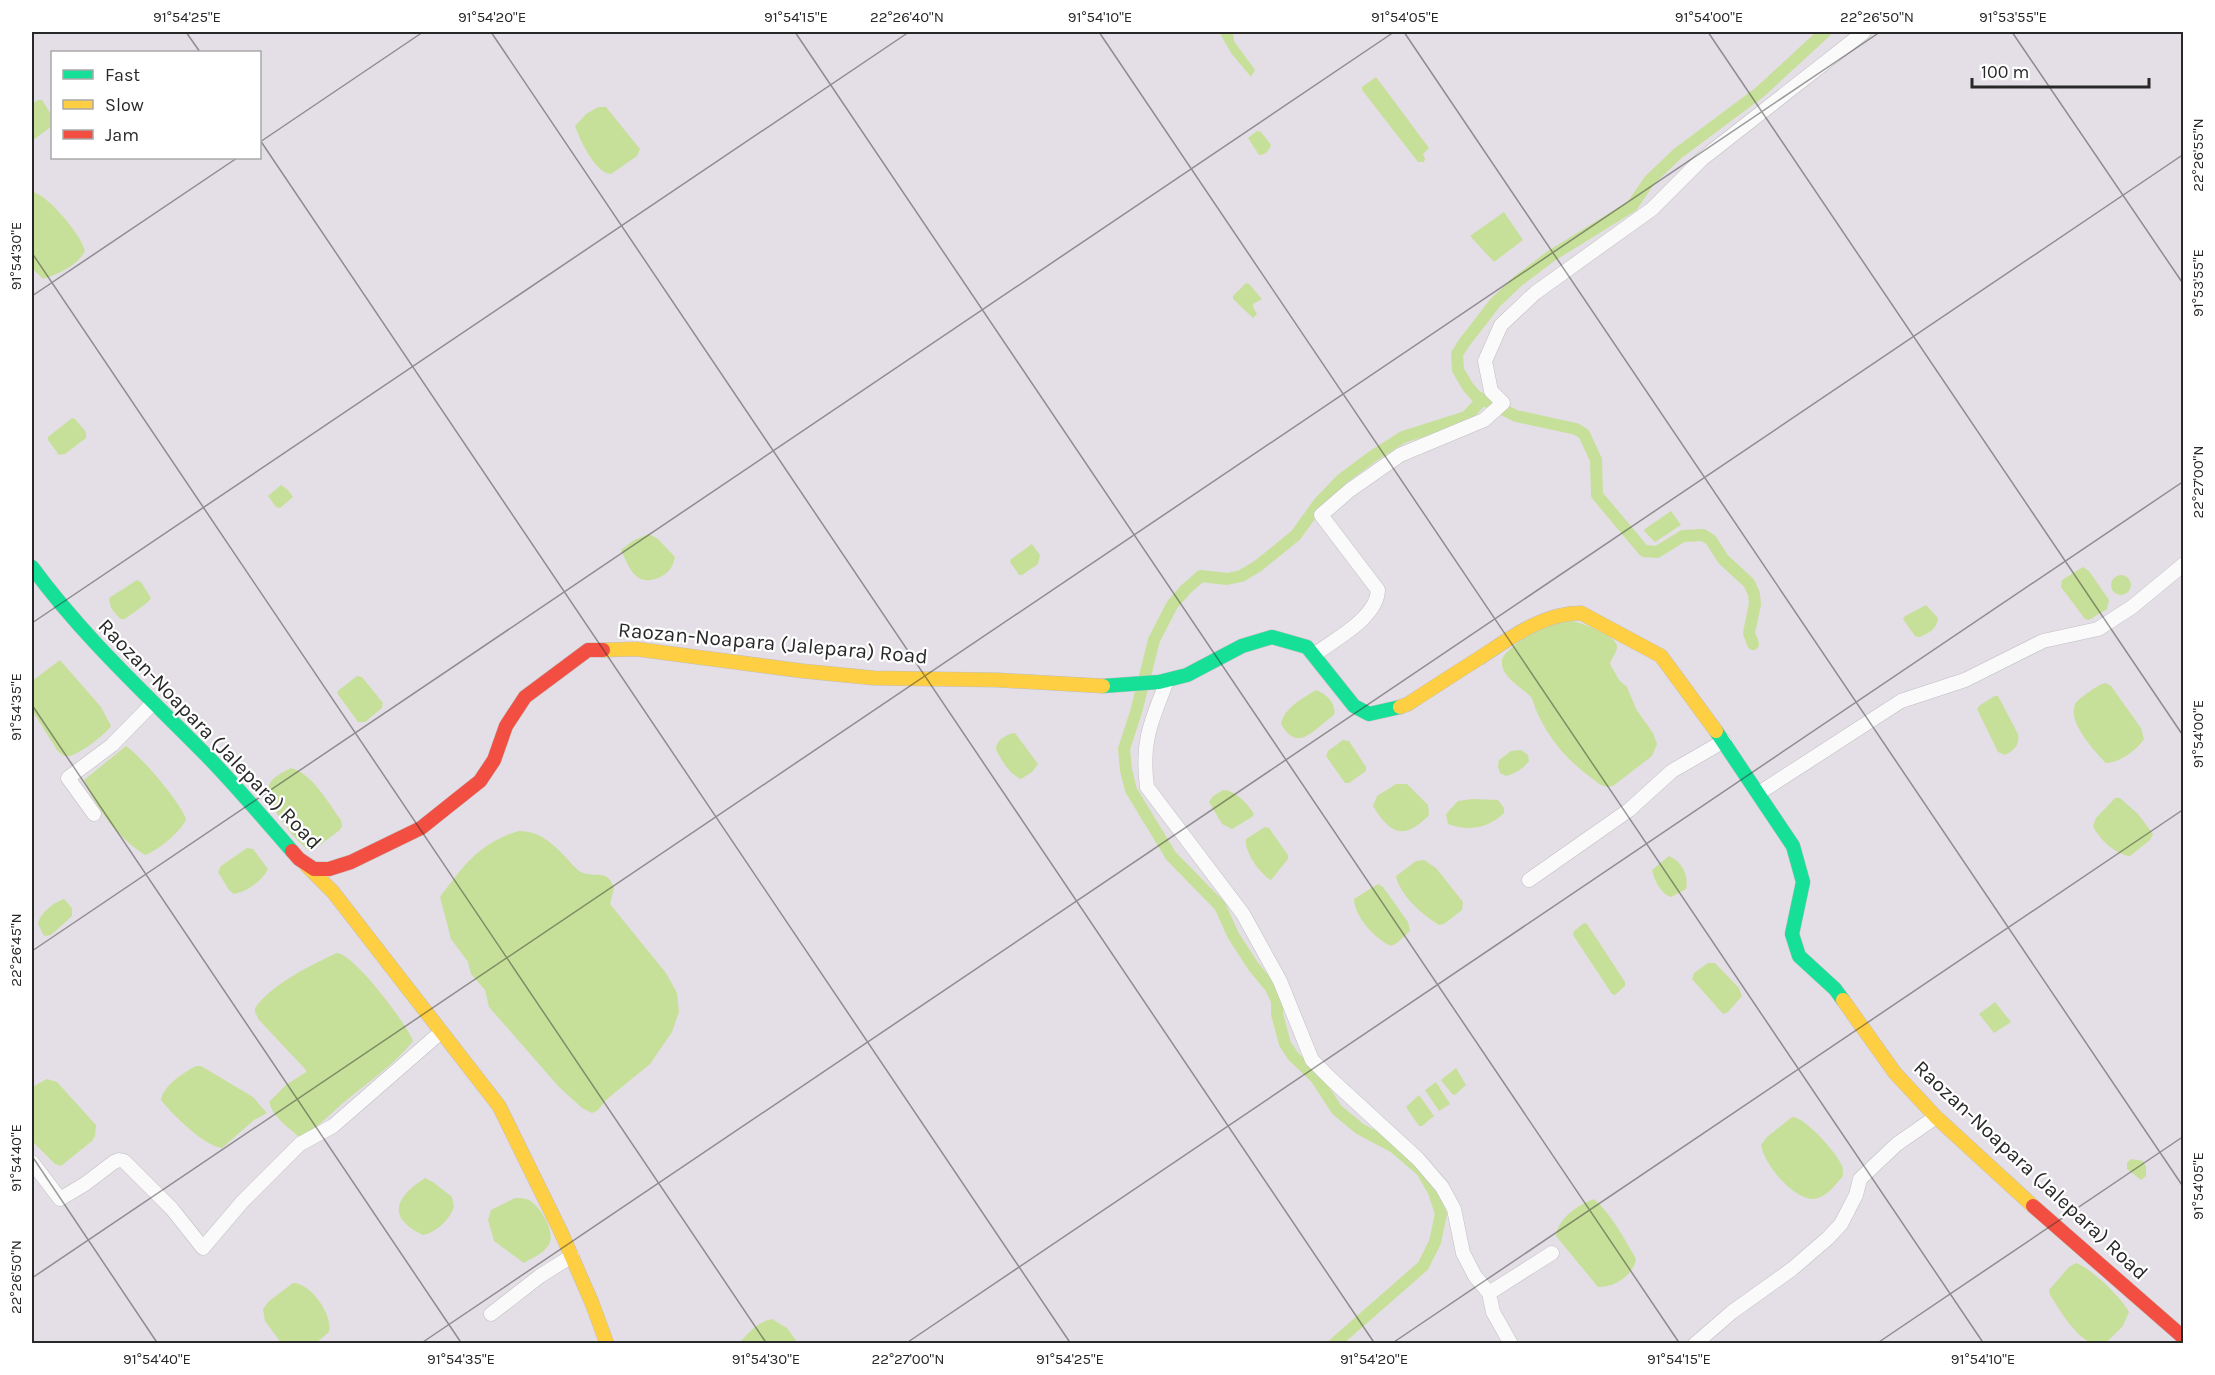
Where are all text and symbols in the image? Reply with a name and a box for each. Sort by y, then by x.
text: 91°54'25"E [153,8,221,26]
text: 91°54'20"E [458,8,526,26]
text: 91°54'15"E [764,8,828,26]
text: 22°26'40"N [870,8,944,26]
text: 91°54'10"E [1068,8,1132,26]
text: 91°54'05"E [1371,8,1439,26]
text: 91°54'00"E [1675,8,1743,26]
text: 22°26'50"N [1840,8,1914,26]
text: 91°53'55"E [1979,8,2047,26]
legend [51,51,261,159]
scale bar [1972,51,2149,89]
text: 100 m [1981,61,2029,83]
text: Fast [105,64,140,86]
text: Slow [105,94,144,116]
text: 22°26'55"N [2189,118,2207,192]
text: Jam [105,124,139,146]
text: 91°54'30"E [7,222,25,290]
text: 91°53'55"E [2189,249,2207,317]
text: 22°27'00"N [2189,446,2207,518]
street label: Raozan-Noapara (Jalepara) Road [93,614,327,854]
street label: Raozan-Noapara (Jalepara) Road [617,618,929,668]
text: 91°54'35"E [7,673,25,741]
text: 91°54'00"E [2189,700,2207,768]
text: 22°26'45"N [7,913,25,987]
street label: Raozan-Noapara (Jalepara) Road [1909,1055,2153,1285]
text: 91°54'40"E [7,1124,25,1192]
text: 91°54'05"E [2189,1152,2207,1220]
text: 22°26'50"N [7,1240,25,1314]
text: 91°54'40"E [123,1350,191,1368]
text: 91°54'35"E [427,1350,495,1368]
text: 91°54'30"E [732,1350,800,1368]
text: 22°27'00"N [872,1350,944,1368]
text: 91°54'25"E [1036,1350,1104,1368]
text: 91°54'20"E [1340,1350,1408,1368]
text: 91°54'15"E [1647,1350,1711,1368]
text: 91°54'10"E [1951,1350,2015,1368]

